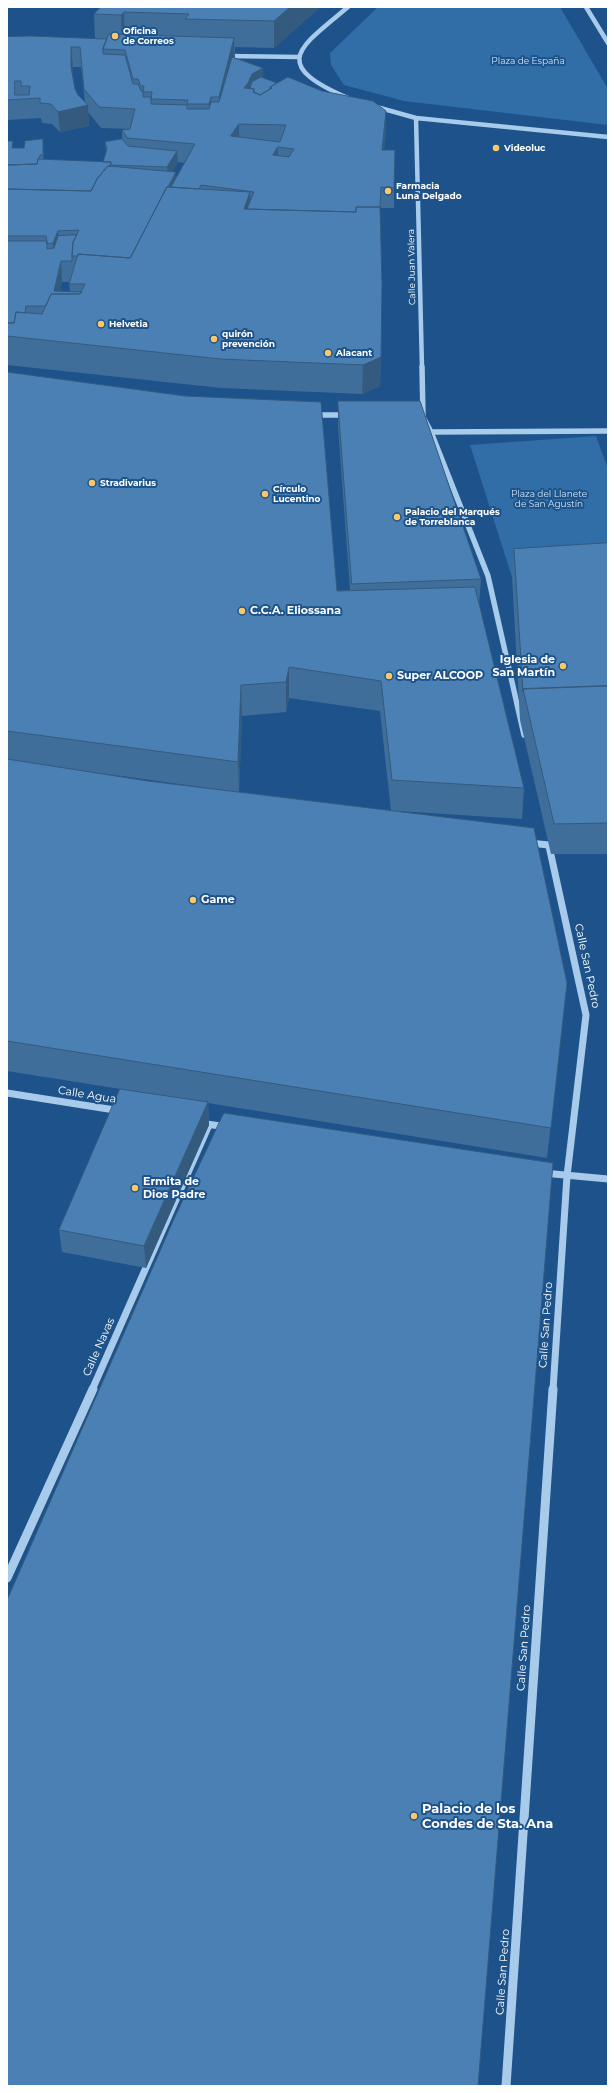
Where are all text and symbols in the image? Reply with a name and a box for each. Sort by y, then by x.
place label: Oficina de Correos [123,26,174,47]
marker: Oficina de Correos [110,31,120,41]
park label: Plaza de España [491,56,565,66]
marker: Videoluc [491,143,501,153]
place label: Videoluc [504,143,545,153]
place label: Farmacia Luna Delgado [396,181,462,202]
marker: Farmacia Luna Delgado [383,186,393,196]
street label: Calle Juan Valera [406,229,418,305]
marker: Helvetia [96,319,106,329]
place label: Helvetia [109,319,148,329]
place label: quirón prevención [222,329,275,350]
marker: quirón prevención [209,334,219,344]
marker: Alacant [323,348,333,358]
place label: Alacant [336,348,372,358]
marker: Stradivarius [87,478,97,488]
place label: Stradivarius [100,478,156,488]
place label: Círculo Lucentino [273,484,321,505]
marker: Círculo Lucentino [260,489,270,499]
park label: Plaza del Llanete de San Agustín [511,489,587,510]
place label: Palacio del Marqués de Torreblanca [405,507,500,528]
marker: Palacio del Marqués de Torreblanca [392,512,402,522]
place label: C.C.A. Eliossana [250,604,341,618]
marker: C.C.A. Eliossana [237,606,247,616]
place label: Iglesia de San Martín [493,653,555,679]
marker: Iglesia de San Martín [558,661,568,671]
place label: Super ALCOOP [397,669,483,683]
marker: Super ALCOOP [384,671,394,681]
place label: Game [201,893,235,907]
marker: Game [188,895,198,905]
street label: Calle San Pedro [572,922,602,1010]
street label: Calle Agua [57,1084,117,1106]
place label: Ermita de Dios Padre [143,1175,205,1201]
marker: Ermita de Dios Padre [130,1183,140,1193]
street label: Calle San Pedro [536,1282,556,1368]
street label: Calle Navas [80,1316,118,1378]
street label: Calle San Pedro [514,1605,534,1691]
place label: Palacio de los Condes de Sta. Ana [422,1801,553,1832]
marker: Palacio de los Condes de Sta. Ana [409,1811,419,1821]
street label: Calle San Pedro [493,1929,513,2015]

